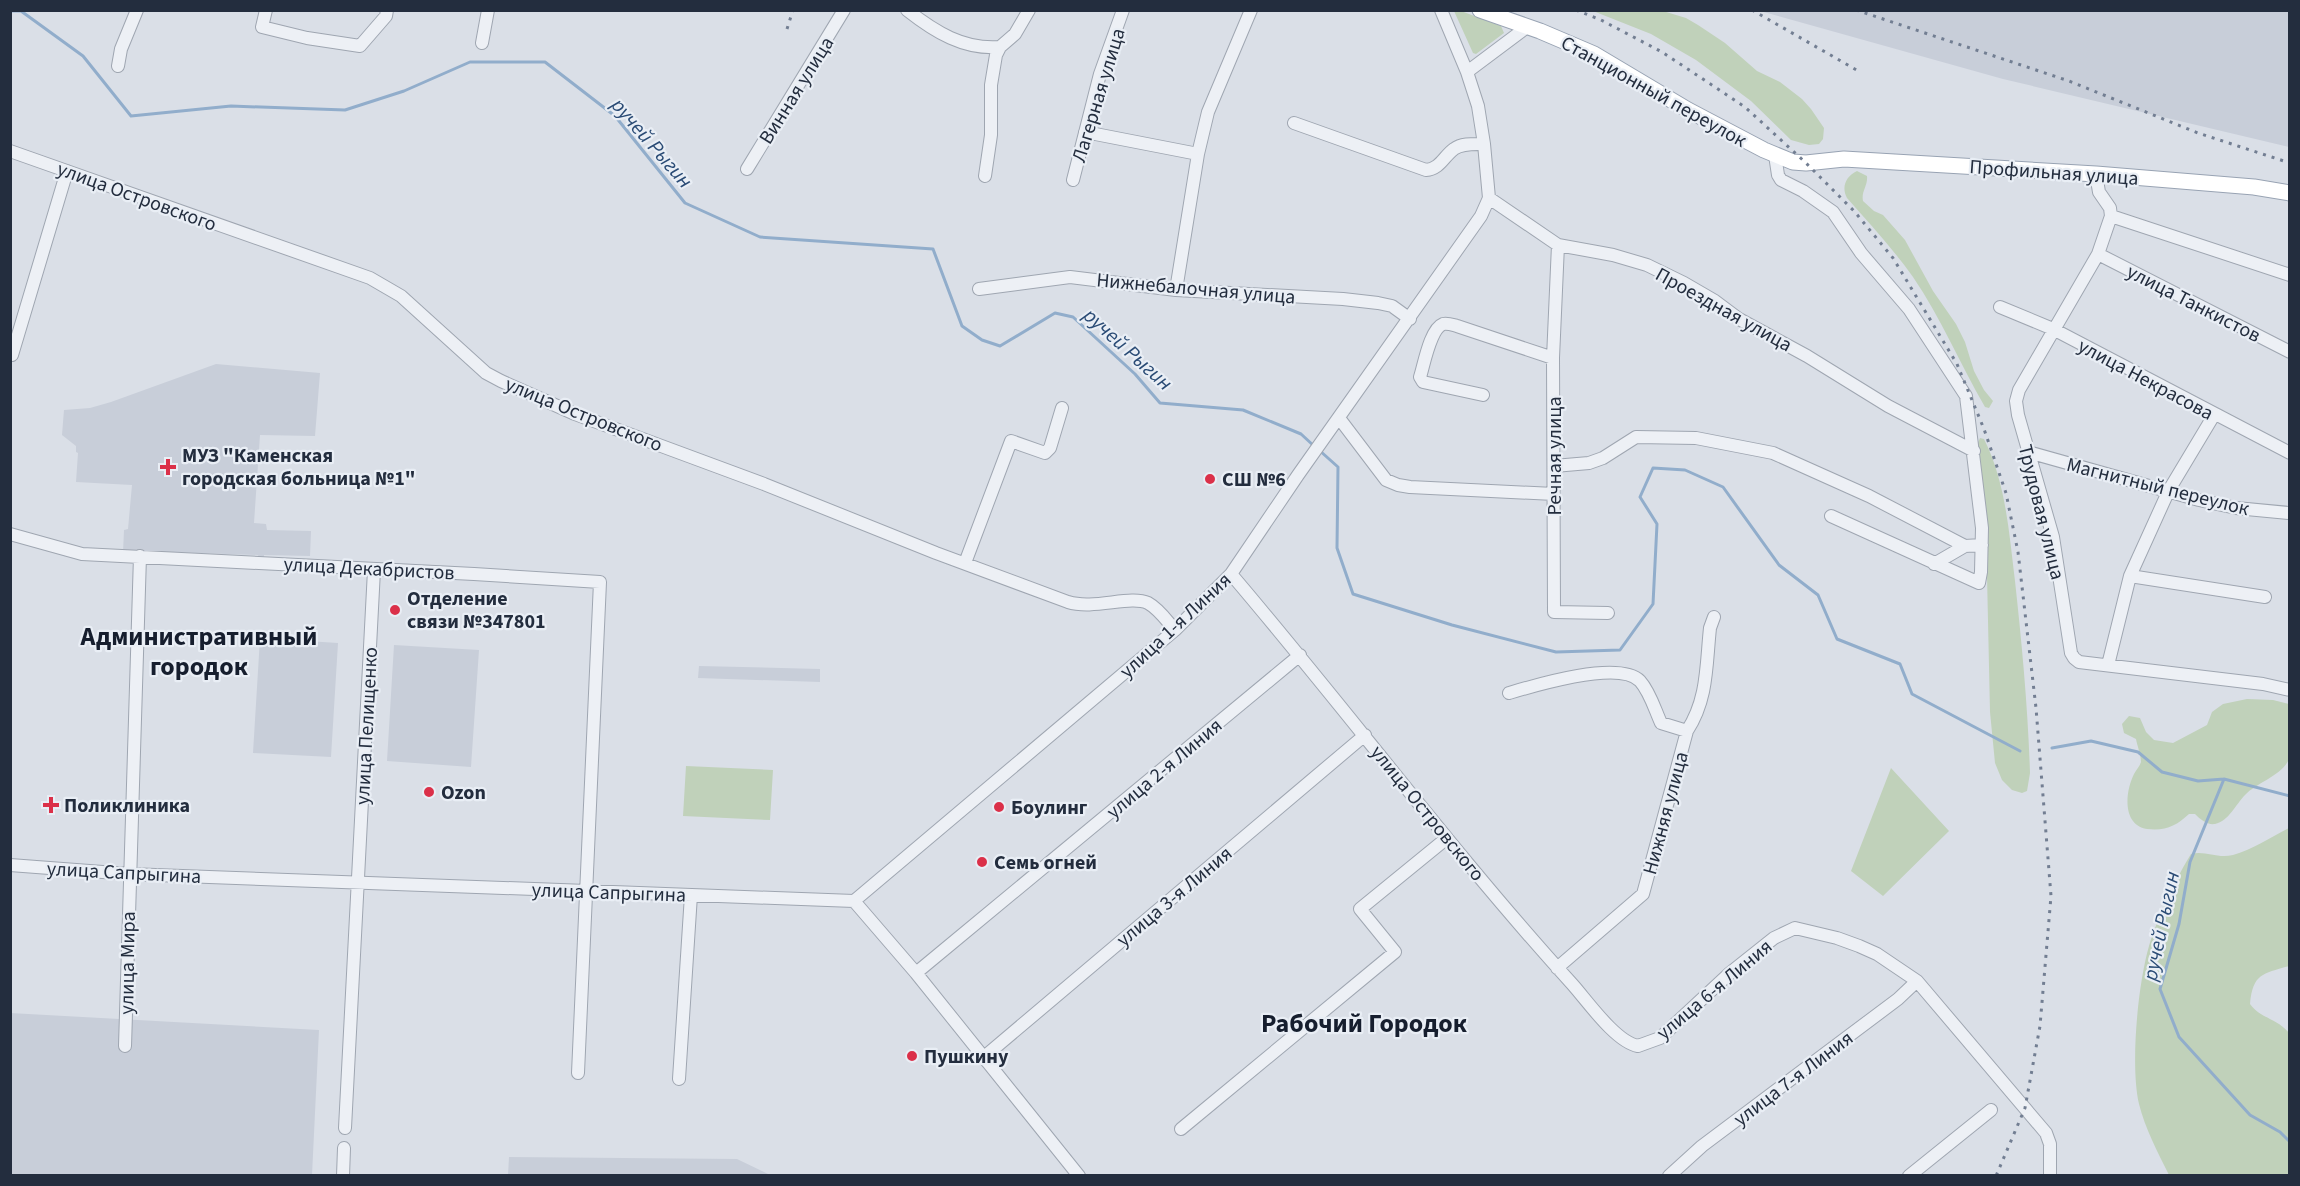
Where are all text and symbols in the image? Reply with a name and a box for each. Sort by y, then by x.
street label: Лагерная улица [1065,25,1133,166]
street label: Станционный переулок [1556,29,1751,155]
street label: Винная улица [753,31,841,150]
water label: ручей Рыгин [604,90,700,195]
street label: Профильная улица [1969,153,2139,193]
street label: улица Островского [53,155,220,239]
street label: улица Танкистов [2122,258,2265,350]
street label: Проездная улица [1650,261,1797,359]
street label: Нижнебалочная улица [1095,266,1297,312]
water label: ручей Рыгин [1076,300,1179,397]
street label: улица Некрасова [2073,332,2218,427]
street label: улица Островского [501,371,667,459]
street label: Речная улица [1541,396,1569,516]
place label: МУЗ "Каменская городская больница №1" [182,442,416,493]
street label: Трудовая улица [2011,442,2071,583]
street label: Магнитный переулок [2064,451,2252,523]
marker: МУЗ "Каменская городская больница №1" [159,458,177,476]
place label: СШ №6 [1222,466,1286,494]
marker: СШ №6 [1203,472,1217,486]
street label: улица Декабристов [283,551,455,587]
street label: улица 1-я Линия [1114,567,1238,685]
place label: Отделение связи №347801 [407,585,546,636]
marker: Отделение связи №347801 [388,603,402,617]
district label: Административный городок [80,618,317,685]
street label: улица Пелищенко [349,646,385,806]
street label: улица 2-я Линия [1101,712,1229,826]
street label: улица Островского [1364,740,1491,888]
street label: Нижняя улица [1636,749,1696,878]
place label: Ozon [441,779,486,807]
marker: Ozon [422,785,436,799]
place label: Поликлиника [64,792,190,820]
place label: Боулинг [1011,794,1088,822]
marker: Поликлиника [42,796,60,814]
marker: Боулинг [992,800,1006,814]
street label: улица 3-я Линия [1111,840,1239,954]
place label: Семь огней [994,849,1097,877]
street label: улица Сапрыгина [46,855,202,891]
marker: Семь огней [975,855,989,869]
water label: ручей Рыгин [2135,868,2187,984]
street label: улица Сапрыгина [531,876,687,910]
street label: улица Мира [113,911,143,1015]
street label: улица 6-я Линия [1651,933,1779,1047]
district label: Рабочий Городок [1261,1005,1468,1042]
street label: улица 7-я Линия [1728,1024,1859,1133]
place label: Пушкину [924,1043,1009,1071]
marker: Пушкину [905,1049,919,1063]

